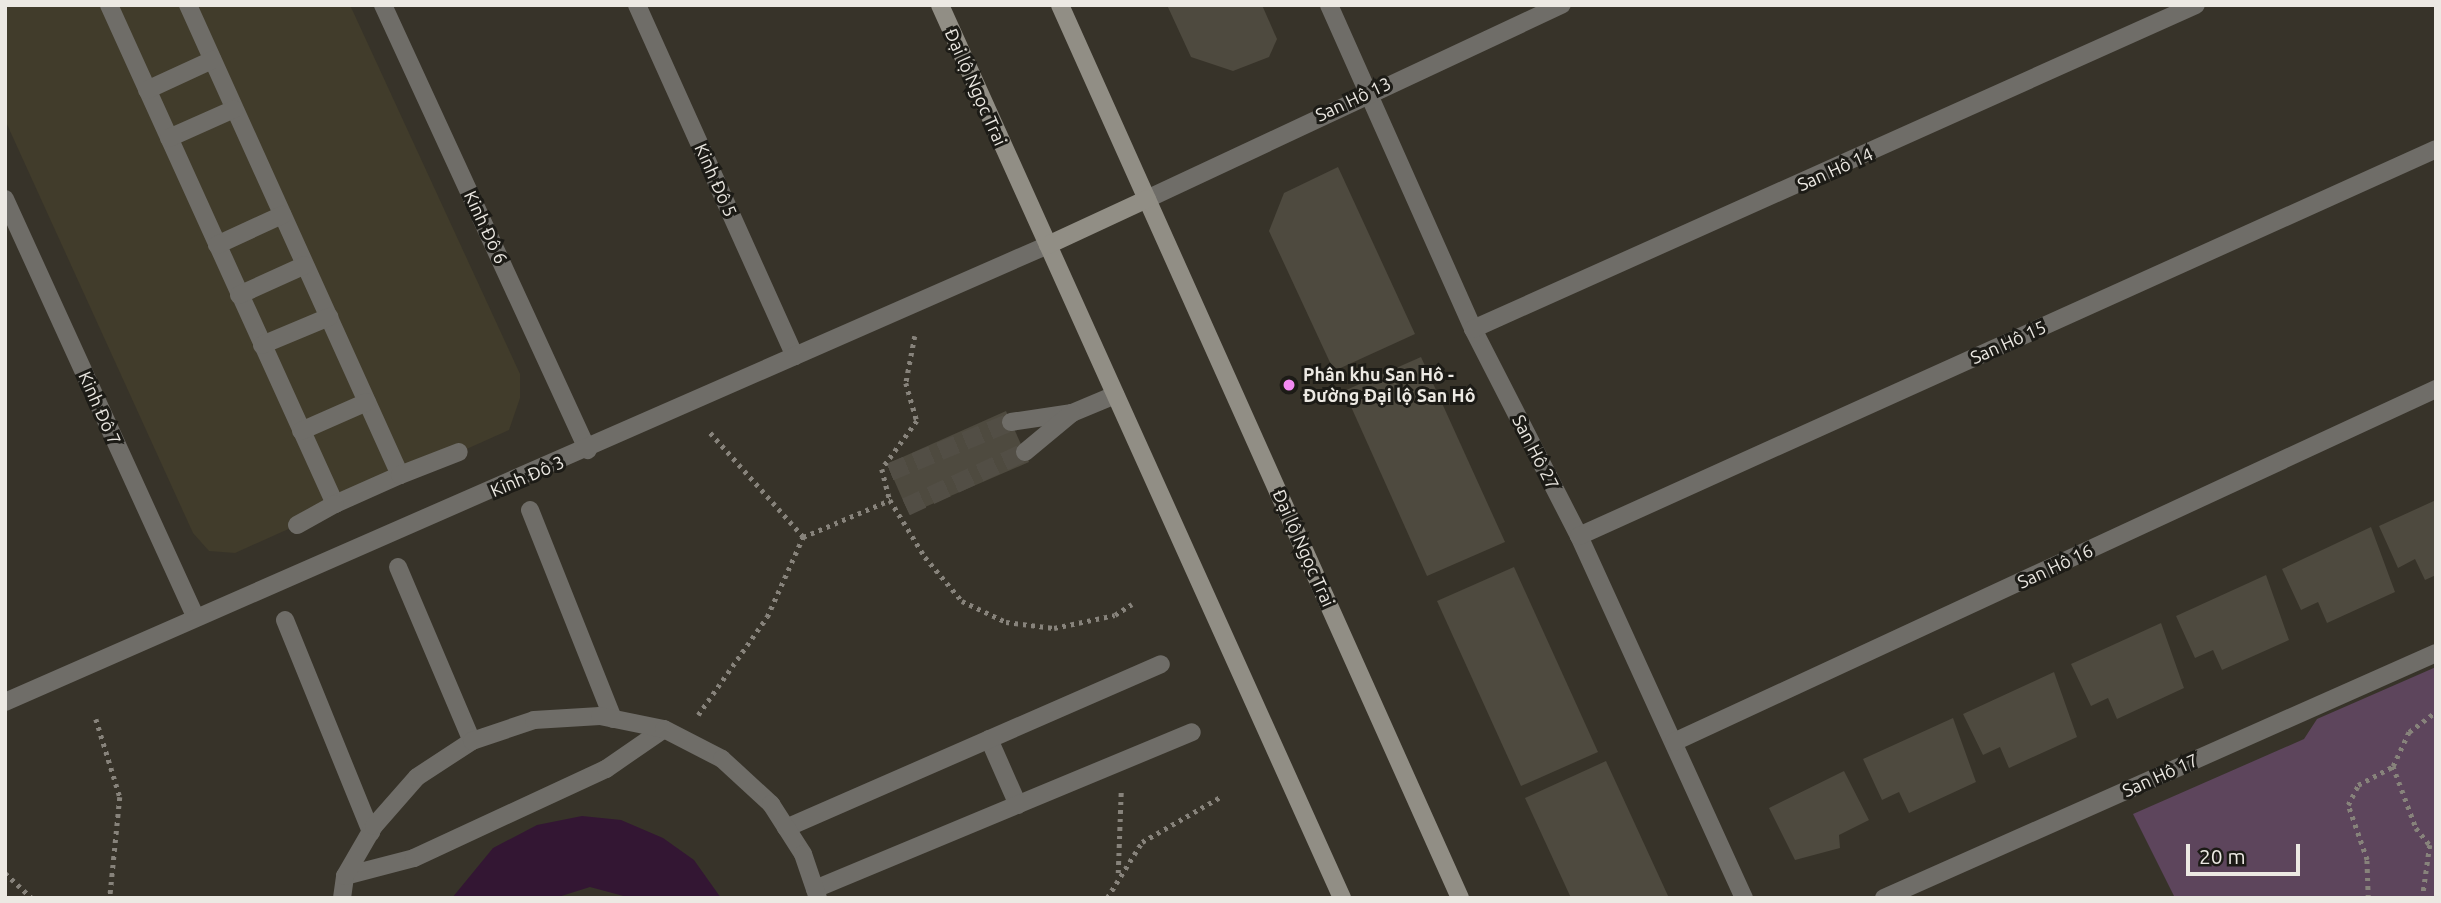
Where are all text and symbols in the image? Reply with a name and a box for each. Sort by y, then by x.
street label: Đại lộ Ngọc Trai [940,25,1012,149]
street label: San Hô 13 [1312,72,1394,126]
street label: Kinh Đô 5 [690,140,742,220]
street label: San Hô 14 [1794,143,1876,195]
street label: Kinh Đô 6 [460,187,512,267]
street label: San Hô 15 [1967,316,2049,368]
place label: Phân khu San Hô - Đường Đại lộ San Hô [1303,364,1475,406]
street label: Kinh Đô 7 [74,368,126,448]
marker: Phân khu San Hô - Đường Đại lộ San Hô [1281,377,1297,393]
street label: San Hô 27 [1508,411,1564,493]
street label: Kinh Đô 3 [487,451,567,501]
street label: Đại lộ Ngọc Trai [1268,486,1340,610]
street label: San Hô 16 [2014,539,2096,593]
street label: San Hô 17 [2119,749,2201,801]
scale bar [2189,830,2303,874]
text: 20 m [2199,844,2246,868]

